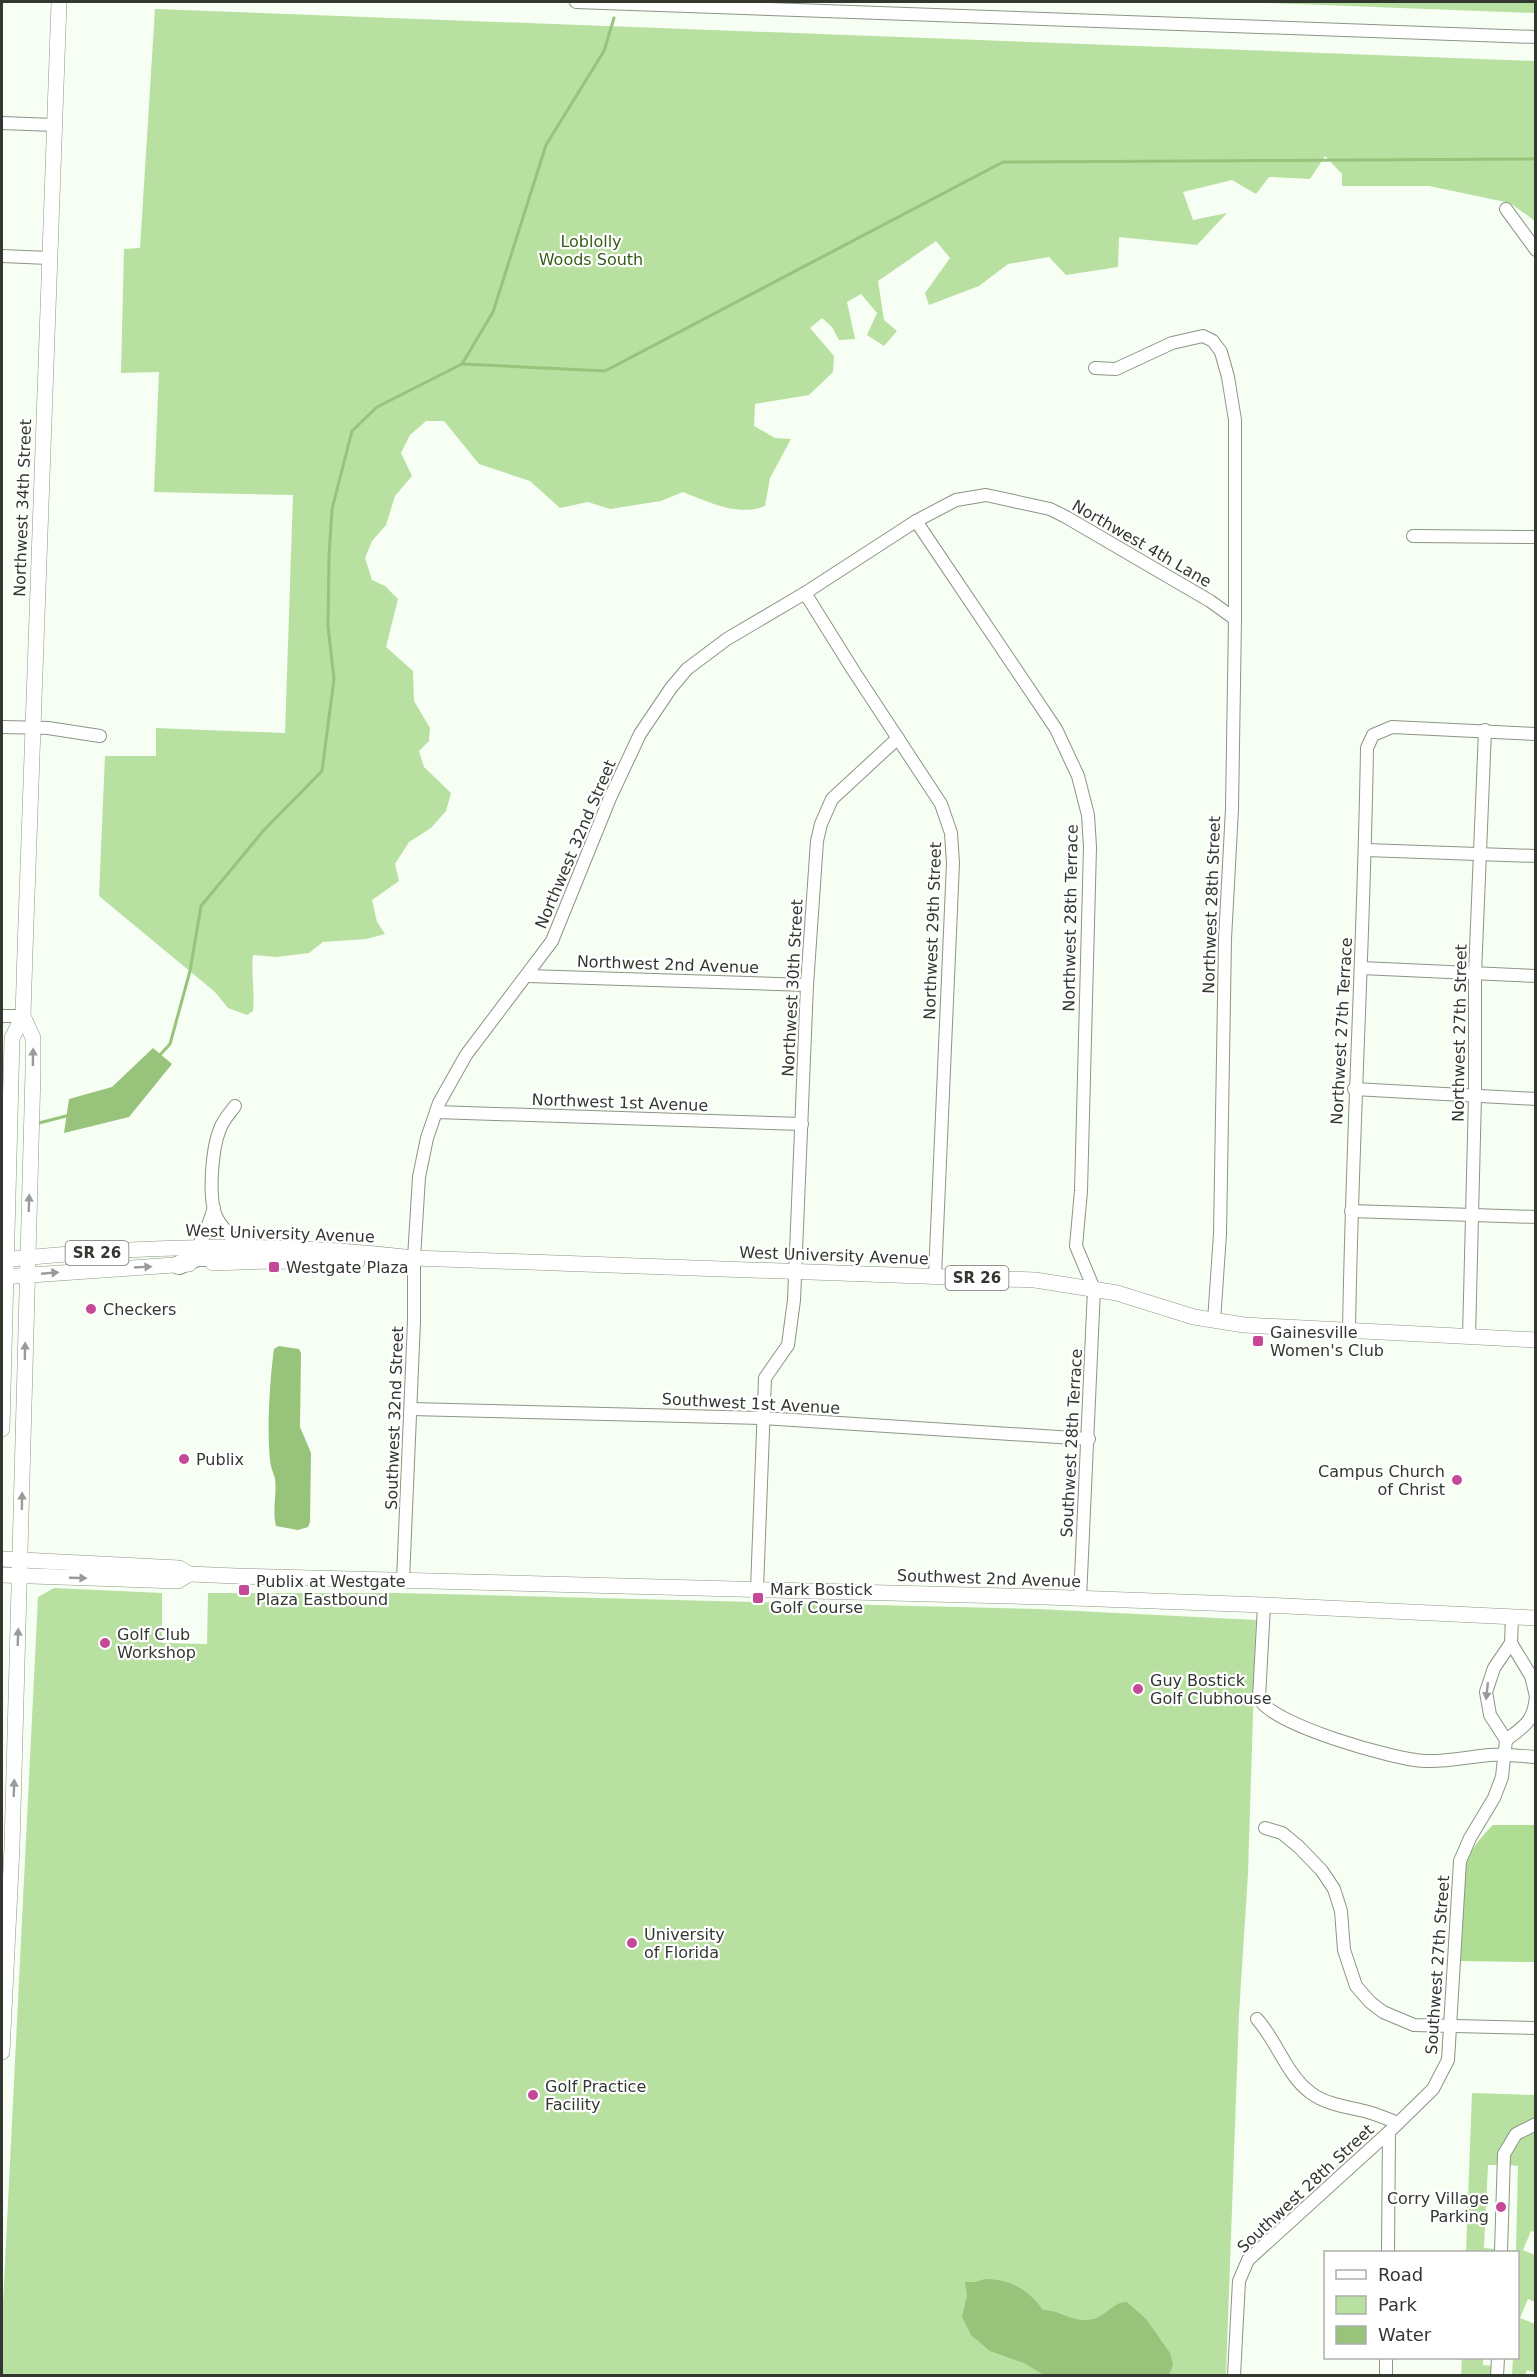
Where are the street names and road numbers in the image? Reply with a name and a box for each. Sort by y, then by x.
street label: Northwest 34th Street [10,419,35,597]
street label: Northwest 4th Lane [1069,496,1215,591]
street label: Northwest 32nd Street [531,757,620,932]
street label: Northwest 28th Street [1199,816,1224,994]
street label: Northwest 28th Terrace [1059,824,1082,1012]
street label: Northwest 29th Street [920,842,945,1020]
street label: Northwest 30th Street [778,899,807,1077]
street label: Northwest 27th Terrace [1327,937,1356,1125]
street label: Northwest 27th Street [1448,944,1471,1122]
street label: Northwest 2nd Avenue [577,952,759,977]
street label: Northwest 1st Avenue [531,1090,709,1115]
street label: West University Avenue [185,1221,375,1246]
road number: SR 26 [66,1241,128,1265]
street label: West University Avenue [739,1243,929,1268]
road number: SR 26 [946,1266,1008,1290]
street label: Southwest 32nd Street [382,1326,407,1510]
street label: Southwest 28th Terrace [1057,1348,1086,1538]
street label: Southwest 1st Avenue [661,1389,841,1418]
street label: Southwest 2nd Avenue [897,1566,1081,1591]
street label: Southwest 27th Street [1422,1875,1453,2055]
street label: Southwest 28th Street [1233,2120,1377,2257]

